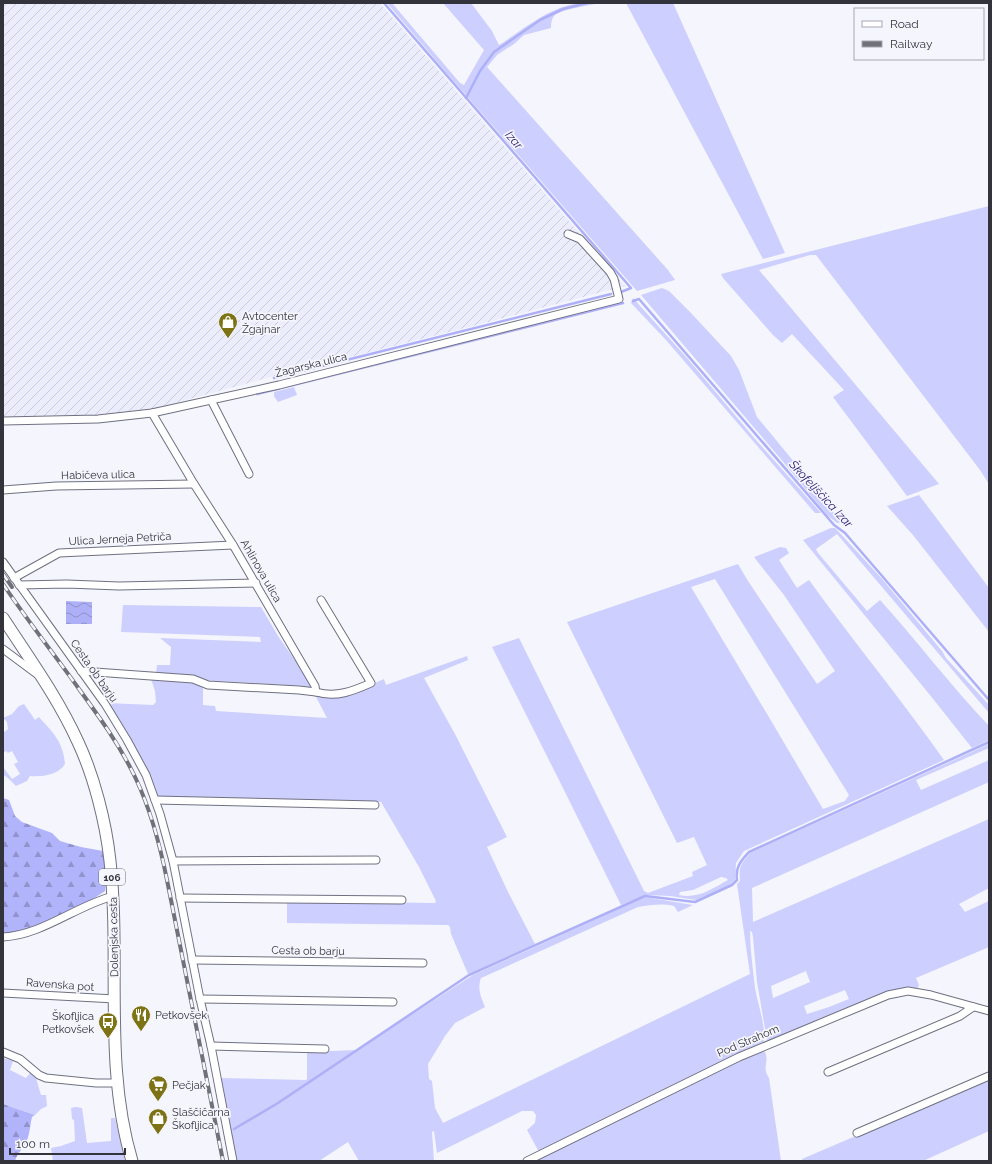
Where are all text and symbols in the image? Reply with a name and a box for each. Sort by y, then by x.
legend [854,8,984,60]
text: Road [890,17,919,31]
text: Railway [890,37,933,51]
water label: Izar [502,128,526,153]
place label: Avtocenter Žgajnar [242,310,298,336]
shop icon: Avtocenter Žgajnar [217,311,239,339]
street label: Žagarska ulica [274,349,348,380]
water label: Škofeljščica Izar [786,457,856,531]
street label: Habičeva ulica [61,468,135,482]
street label: Ulica Jerneja Petriča [68,530,172,548]
street label: Ahlinova ulica [238,537,284,605]
street label: Cesta ob barju [68,637,120,705]
road number: 106 [99,869,125,885]
street label: Dolenjska cesta [107,897,121,977]
street label: Cesta ob barju [271,944,345,958]
street label: Ravenska pot [25,976,95,994]
restaurant icon: Petkovšek [130,1004,152,1032]
place label: Škofljica Petkovšek [42,1009,94,1036]
place label: Petkovšek [155,1009,207,1022]
bus stop icon: Škofljica Petkovšek [97,1011,119,1039]
street label: Pod Strahom [715,1022,781,1060]
supermarket icon: Pečjak [147,1074,169,1102]
place label: Pečjak [172,1079,206,1092]
place label: Slaščičarna Škofljica [172,1106,230,1132]
shop icon: Slaščičarna Škofljica [147,1107,169,1135]
scale bar [10,1130,125,1156]
text: 100 m [16,1137,50,1151]

